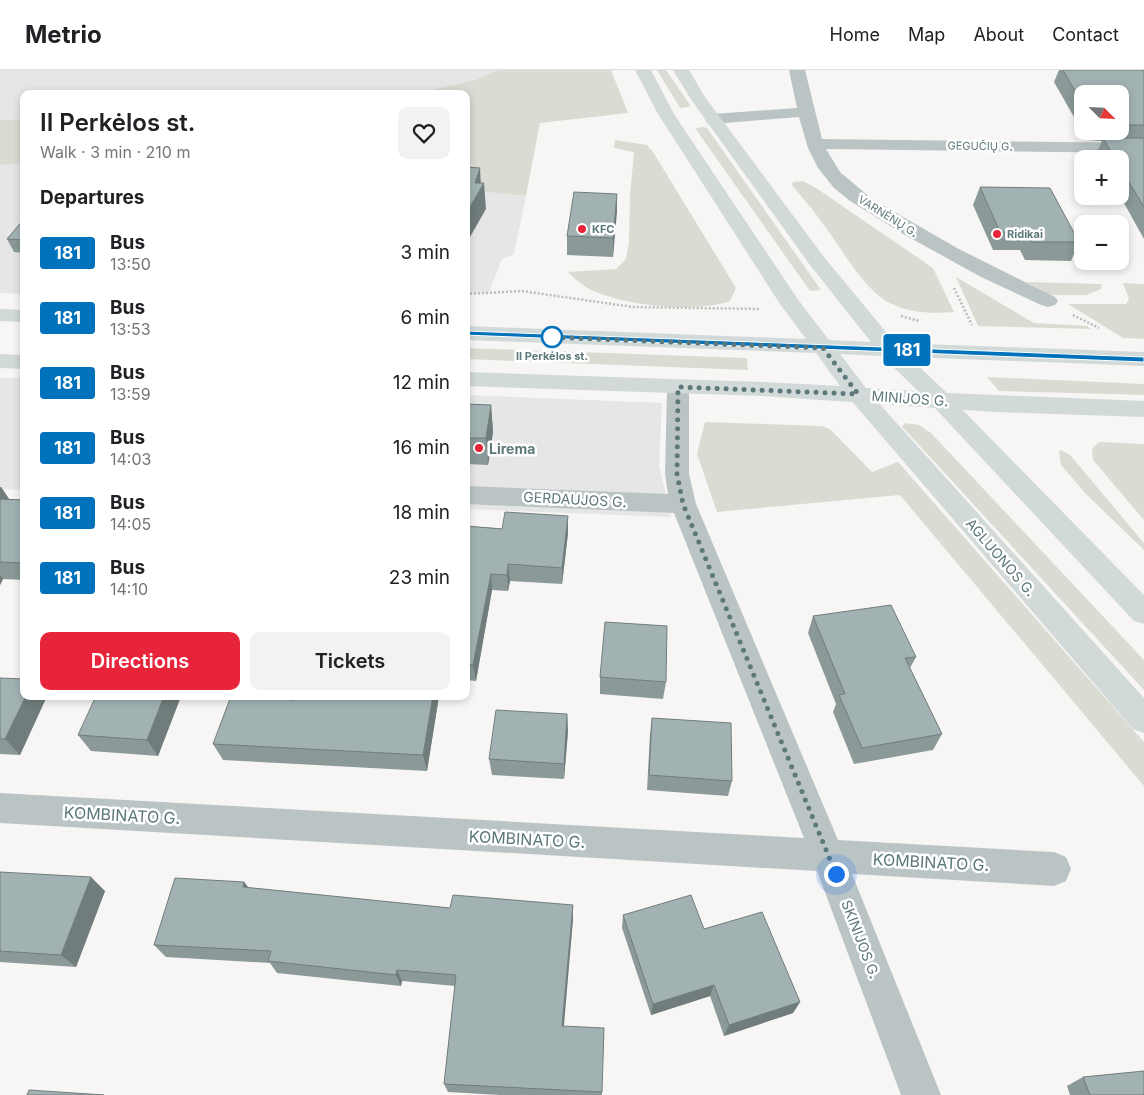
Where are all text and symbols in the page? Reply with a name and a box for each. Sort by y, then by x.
text: Metrio [25,20,102,49]
text: Home [830,24,880,45]
text: Map [908,24,945,45]
text: About [973,24,1024,45]
text: Contact [1052,24,1119,45]
north arrow [1074,85,1129,140]
map controls [1074,85,1129,270]
button: heart [398,107,450,159]
text: II Perkėlos st. [40,108,195,137]
street label: GEGUČIŲ G. [947,138,1013,154]
text: Walk · 3 min · 210 m [40,142,190,162]
button: + [1074,150,1129,205]
text: Departures [40,186,144,209]
street label: VARNĖNŲ G. [856,192,920,240]
button: − [1074,215,1129,270]
place label: KFC [592,222,615,236]
marker: KFC [576,223,588,235]
place label: Ridikai [1007,227,1043,241]
marker: Ridikai [991,228,1003,240]
text: Bus [110,231,145,254]
text: 3 min [400,241,450,264]
text: 181 [54,242,81,263]
text: 13:50 [110,254,151,274]
text: Bus [110,296,145,319]
text: 6 min [400,306,450,329]
text: 181 [54,307,81,328]
text: 13:53 [110,319,151,339]
marker: II Perkėlos st. [541,326,563,348]
line badge: 181 [878,334,936,366]
text: 181 [893,339,921,360]
place label: II Perkėlos st. [516,349,588,363]
text: Bus [110,361,145,384]
text: 12 min [393,371,450,394]
text: 181 [54,372,81,393]
text: 13:59 [110,384,151,404]
street label: MINIJOS G. [871,387,949,409]
text: Bus [110,426,145,449]
text: 16 min [393,436,450,459]
text: 181 [54,437,81,458]
place label: Lirema [489,440,535,457]
marker: Lirema [473,442,485,454]
text: 14:03 [110,449,151,469]
street label: GERDAUJOS G. [523,488,627,510]
text: Bus [110,491,145,514]
text: 18 min [393,501,450,524]
text: 181 [54,502,81,523]
text: 14:05 [110,514,151,534]
street label: AGLUONOS G. [963,515,1039,599]
text: Bus [110,556,145,579]
text: 23 min [389,566,450,589]
text: 181 [54,567,81,588]
text: 14:10 [110,579,148,599]
button: Directions [40,632,240,690]
button: Tickets [250,632,450,690]
street label: KOMBINATO G. [63,802,181,828]
street label: KOMBINATO G. [468,826,586,852]
street label: KOMBINATO G. [872,849,990,875]
your location [824,862,849,887]
street label: SKINIJOS G. [838,897,884,981]

